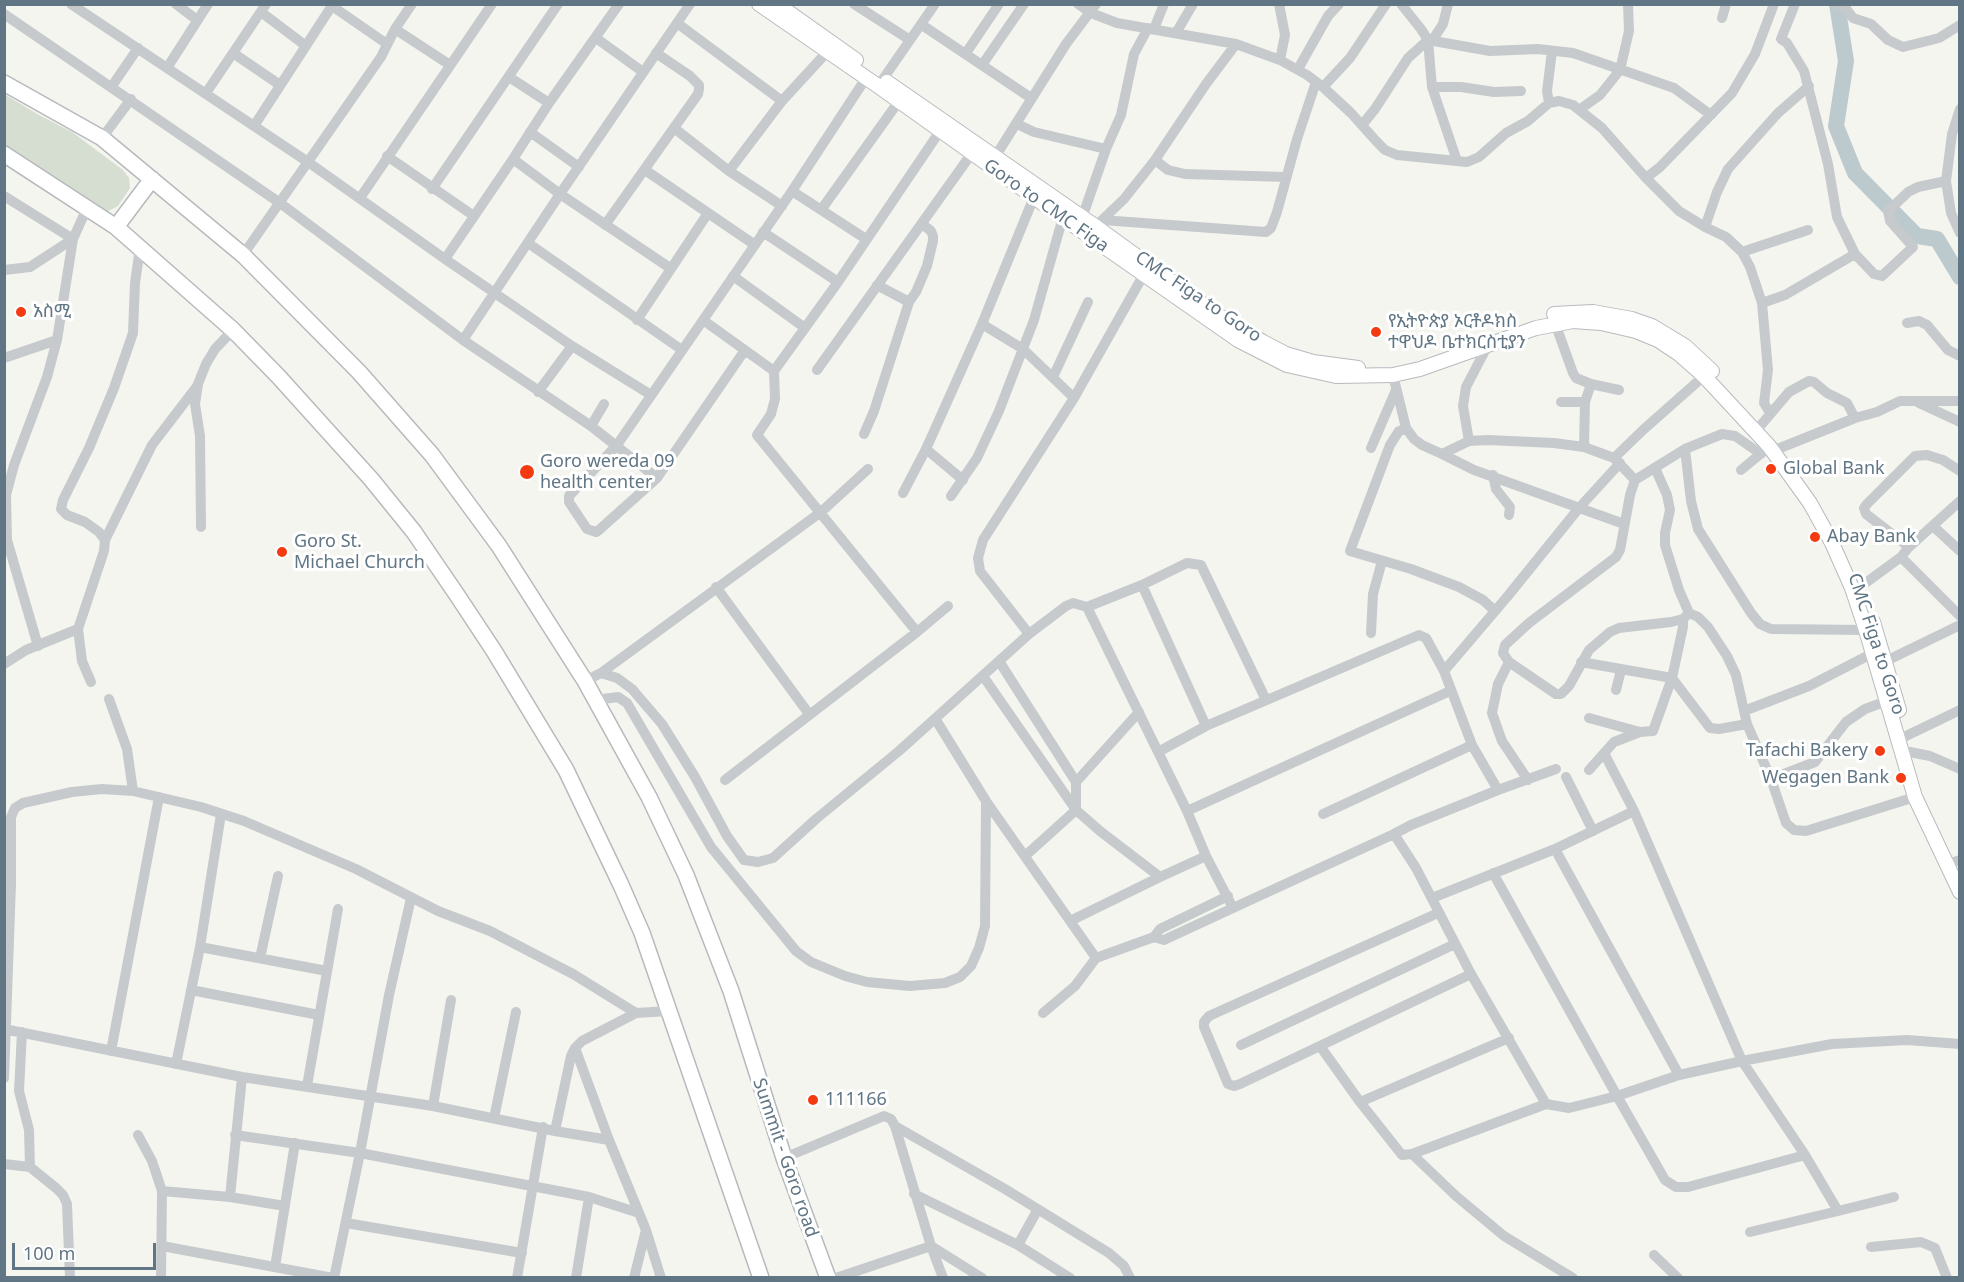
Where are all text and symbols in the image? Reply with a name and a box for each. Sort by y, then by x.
street label: Goro to CMC Figa [979,155,1113,257]
street label: CMC Figa to Goro [1131,247,1265,347]
place label: አስሚ [33,301,71,323]
marker: አስሚ [14,305,28,319]
place label: የኢትዮጵያ ኦርቶዶክስ ተዋህዶ ቤተክርስቲያን [1388,311,1525,354]
marker: የኢትዮጵያ ኦርቶዶክስ ተዋህዶ ቤተክርስቲያን [1369,325,1383,339]
place label: Goro wereda 09 health center [540,451,675,494]
place label: Global Bank [1783,458,1885,480]
marker: Global Bank [1764,462,1778,476]
marker: Goro wereda 09 health center [518,463,536,481]
place label: Abay Bank [1827,526,1916,548]
marker: Abay Bank [1808,530,1822,544]
place label: Goro St. Michael Church [294,531,425,574]
marker: Goro St. Michael Church [275,545,289,559]
street label: CMC Figa to Goro [1843,570,1909,718]
place label: Tafachi Bakery [1746,740,1868,762]
marker: Tafachi Bakery [1873,744,1887,758]
place label: Wegagen Bank [1762,767,1889,789]
marker: Wegagen Bank [1894,771,1908,785]
street label: Summit - Goro road [748,1076,822,1240]
place label: 111166 [825,1089,887,1111]
marker: 111166 [806,1093,820,1107]
scale bar [15,1231,159,1269]
text: 100 m [23,1241,75,1265]

